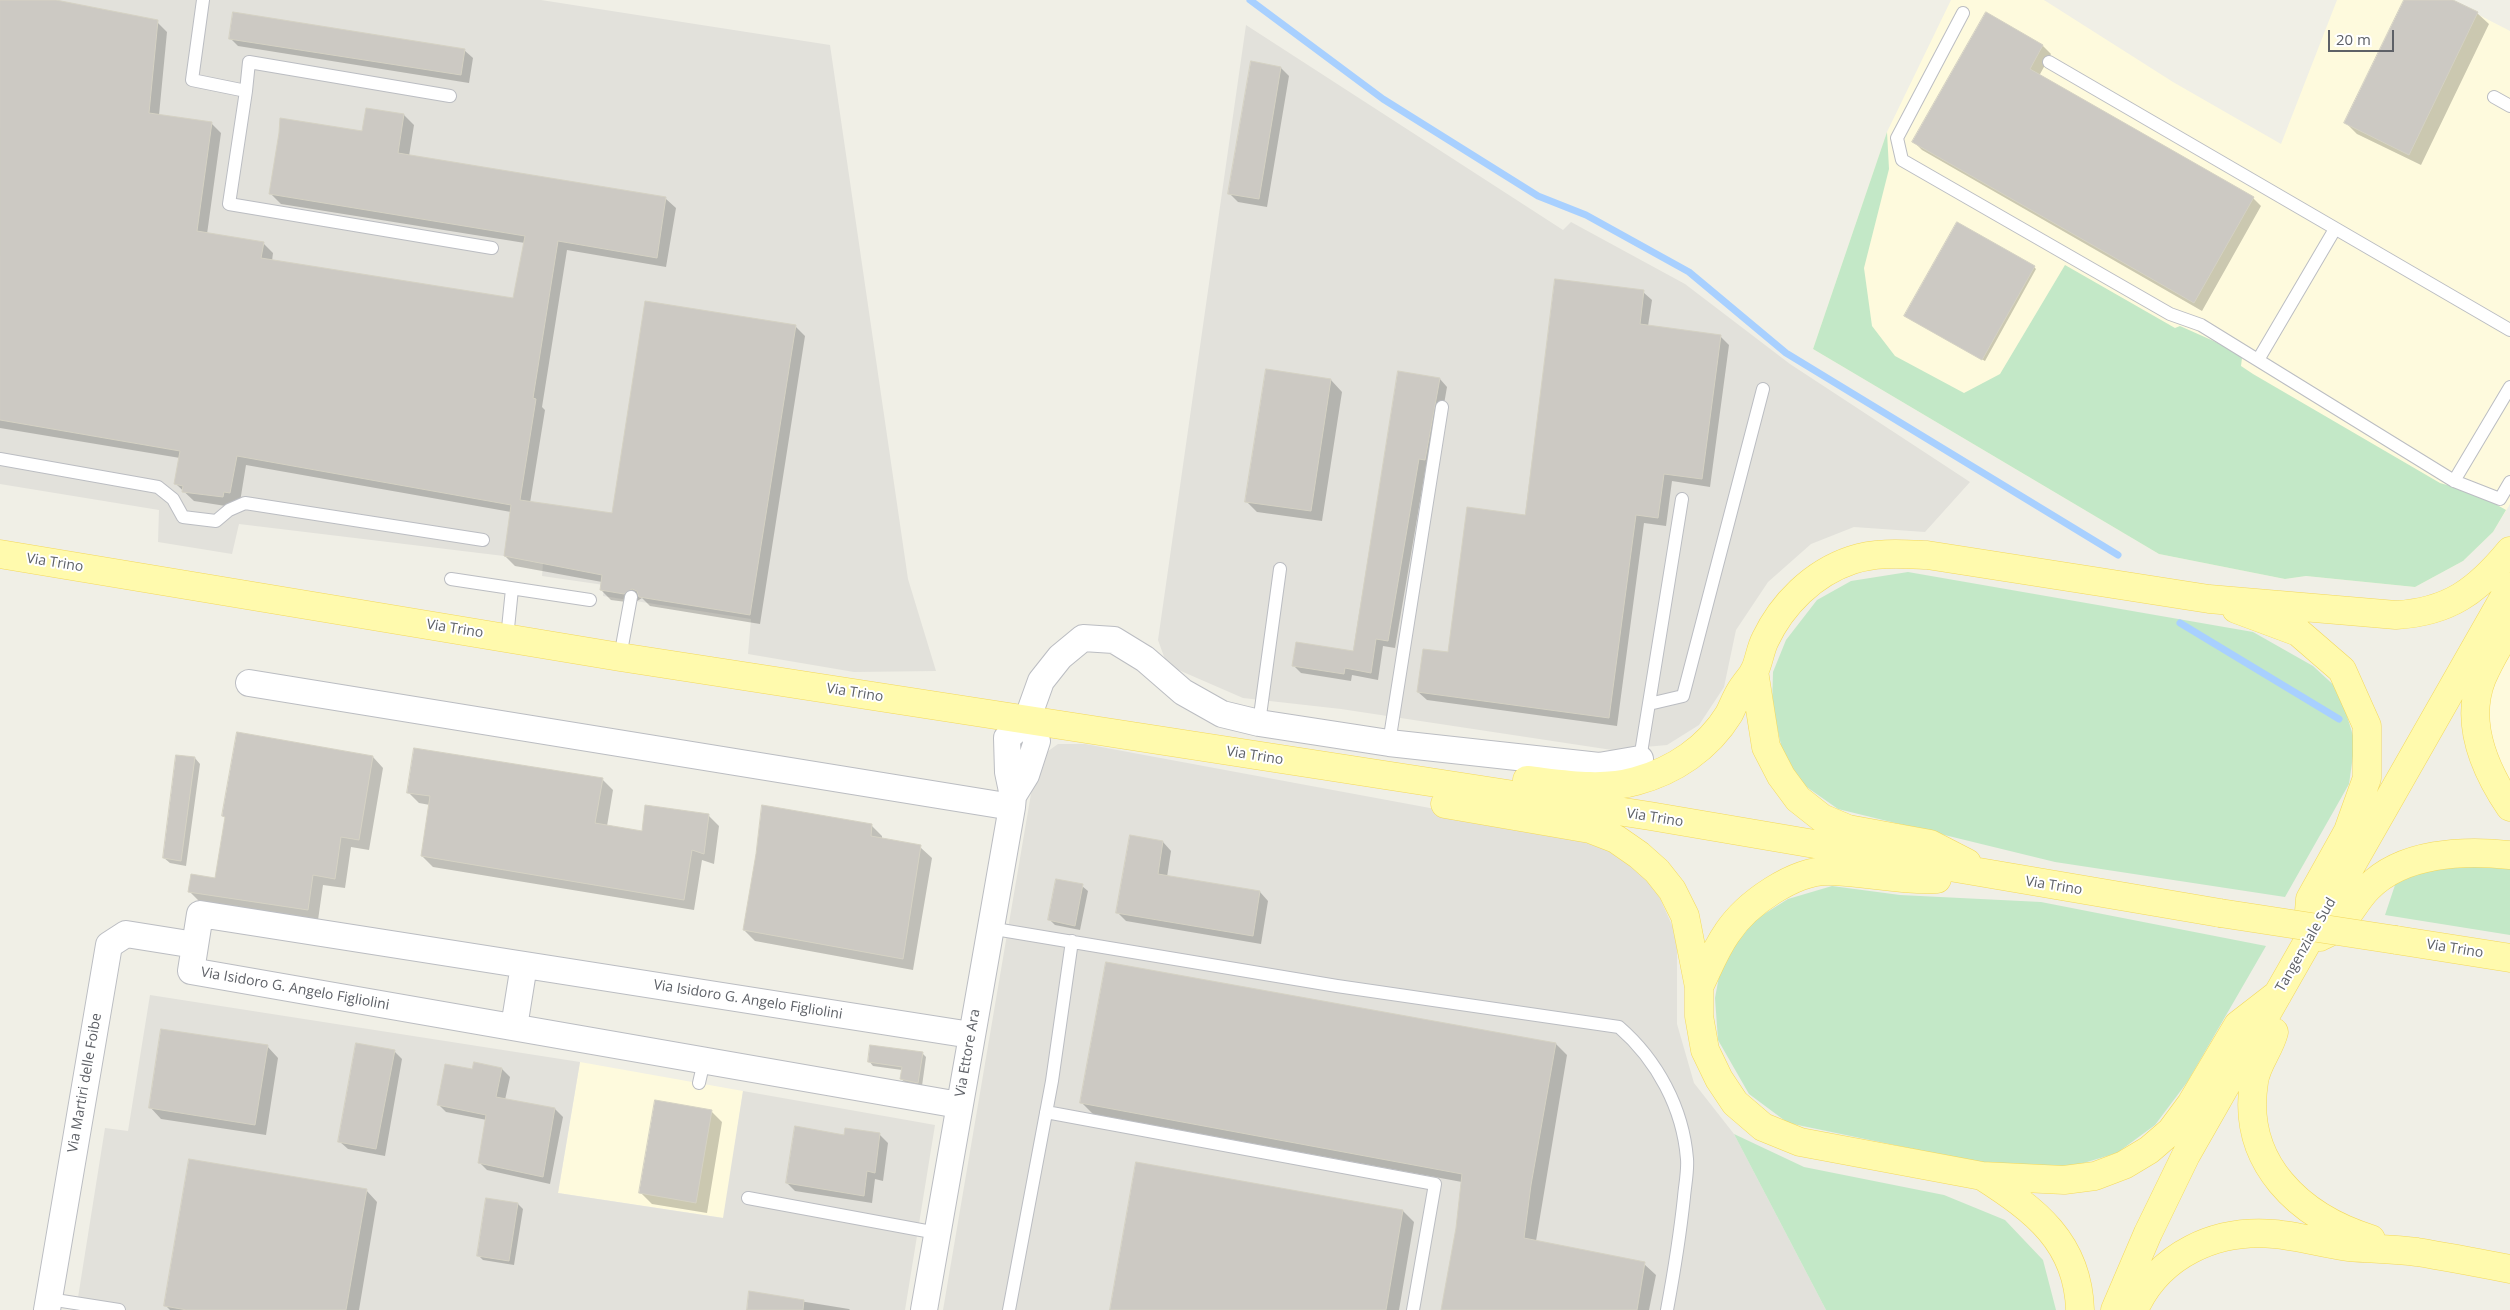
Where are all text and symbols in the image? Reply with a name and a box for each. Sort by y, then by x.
scale bar [2330,20,2396,52]
text: 20 m [2336,29,2371,49]
street label: Via Trino [25,550,85,576]
street label: Via Trino [425,616,485,642]
street label: Via Trino [825,680,885,706]
street label: Via Trino [1225,743,1285,769]
street label: Via Trino [1625,805,1685,831]
street label: Via Trino [2024,873,2084,899]
street label: Tangenziale Sud [2272,895,2340,995]
street label: Via Trino [2425,936,2485,962]
street label: Via Isidoro G. Angelo Figliolini [199,964,391,1014]
street label: Via Isidoro G. Angelo Figliolini [652,977,844,1023]
street label: Via Ettore Ara [952,1008,984,1098]
street label: Via Martiri delle Foibe [64,1012,106,1154]

